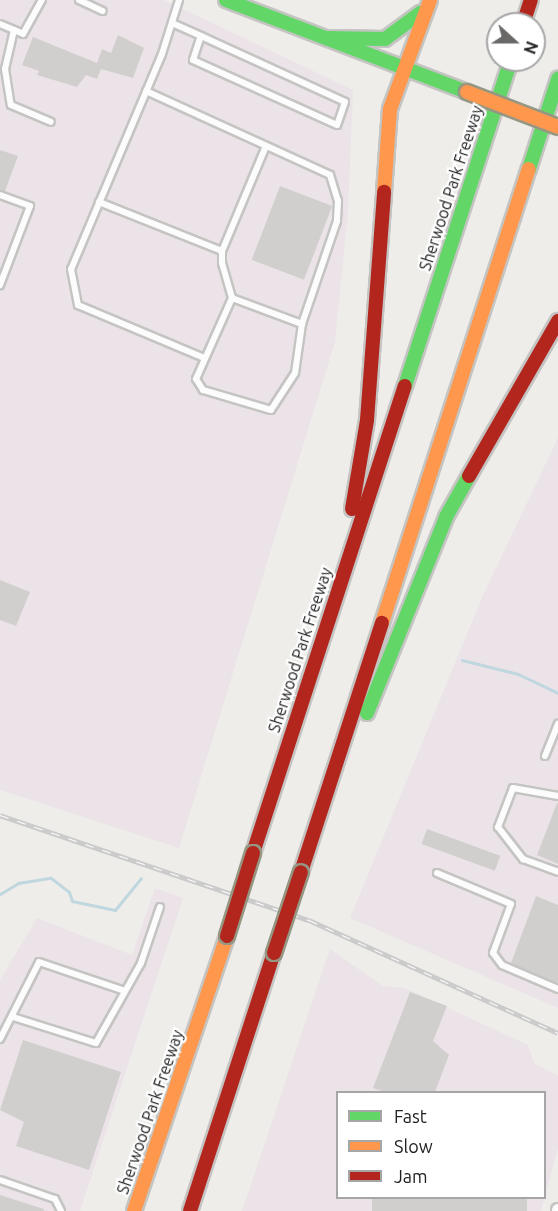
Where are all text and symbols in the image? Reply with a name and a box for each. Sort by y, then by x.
north arrow [486,12,546,72]
text: N [520,39,541,57]
street label: Sherwood Park Freeway [415,103,487,273]
street label: Sherwood Park Freeway [264,565,336,735]
street label: Sherwood Park Freeway [113,1027,187,1197]
legend [336,1091,546,1199]
text: Fast [394,1106,427,1126]
text: Slow [394,1136,433,1156]
text: Jam [394,1166,428,1186]

